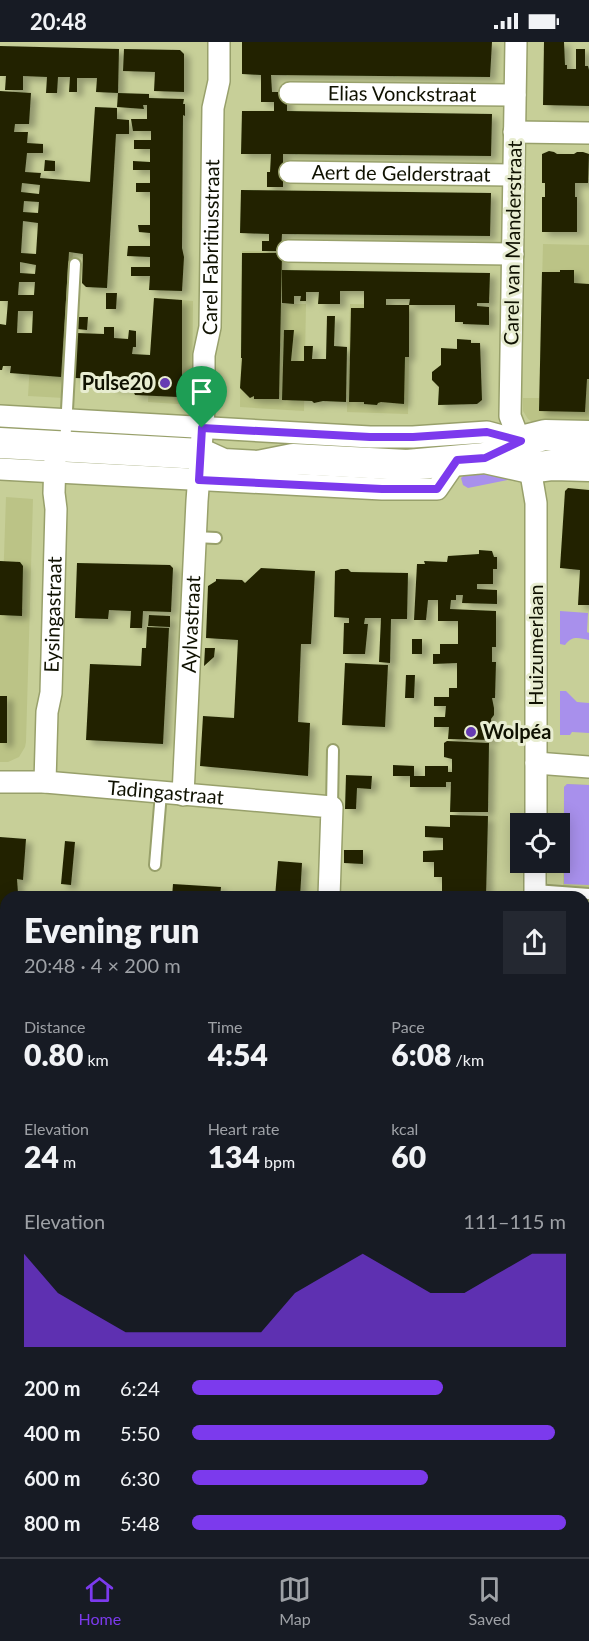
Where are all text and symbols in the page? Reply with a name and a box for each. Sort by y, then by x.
text: 20:48 [30,8,87,35]
street label: Elias Vonckstraat [328,80,476,106]
street label: Carel van Manderstraat [498,140,526,345]
street label: Carel Fabritiusstraat [196,159,223,337]
street label: Aert de Gelderstraat [311,159,491,186]
pin [176,366,227,428]
place label: Pulse20 [82,370,153,394]
icon: arrive [185,375,218,408]
marker: Pulse20 [158,376,172,390]
street label: Eysingastraat [39,556,66,673]
street label: Aylvastraat [176,575,204,674]
street label: Huizumerlaan [523,584,547,706]
place label: Wolpéa [483,719,551,743]
marker: Wolpéa [464,725,478,739]
street label: Tadingastraat [106,774,225,809]
map controls [510,813,570,873]
button: locate [510,813,570,873]
text: Evening run [24,910,199,950]
button: share [503,911,566,974]
text: 20:48 · 4 × 200 m [24,953,181,977]
text: Distance [24,1017,85,1036]
text: Time [208,1017,243,1036]
text: Pace [391,1017,425,1036]
text: 0.80 [24,1036,83,1072]
text: 4:54 [208,1036,268,1072]
text: 6:08 [391,1036,451,1072]
text: km [83,1050,109,1069]
text: /km [451,1050,484,1069]
text: Elevation [24,1119,89,1138]
text: Heart rate [208,1119,279,1138]
text: kcal [391,1119,418,1138]
text: 24 [24,1138,59,1174]
text: 134 [208,1138,260,1174]
text: 60 [391,1138,426,1174]
text: m [59,1152,76,1171]
text: bpm [260,1152,295,1171]
text: Elevation [24,1209,105,1233]
text: 111–115 m [463,1209,566,1233]
text: 200 m [24,1376,80,1400]
text: 6:24 [120,1376,160,1400]
text: 400 m [24,1421,80,1445]
text: 5:50 [120,1421,160,1445]
text: 600 m [24,1466,80,1490]
text: 6:30 [120,1466,160,1490]
text: 800 m [24,1511,80,1535]
text: 5:48 [120,1511,160,1535]
tab: Home [79,1573,121,1628]
tab: Map [278,1573,311,1628]
tab: Saved [469,1573,510,1628]

